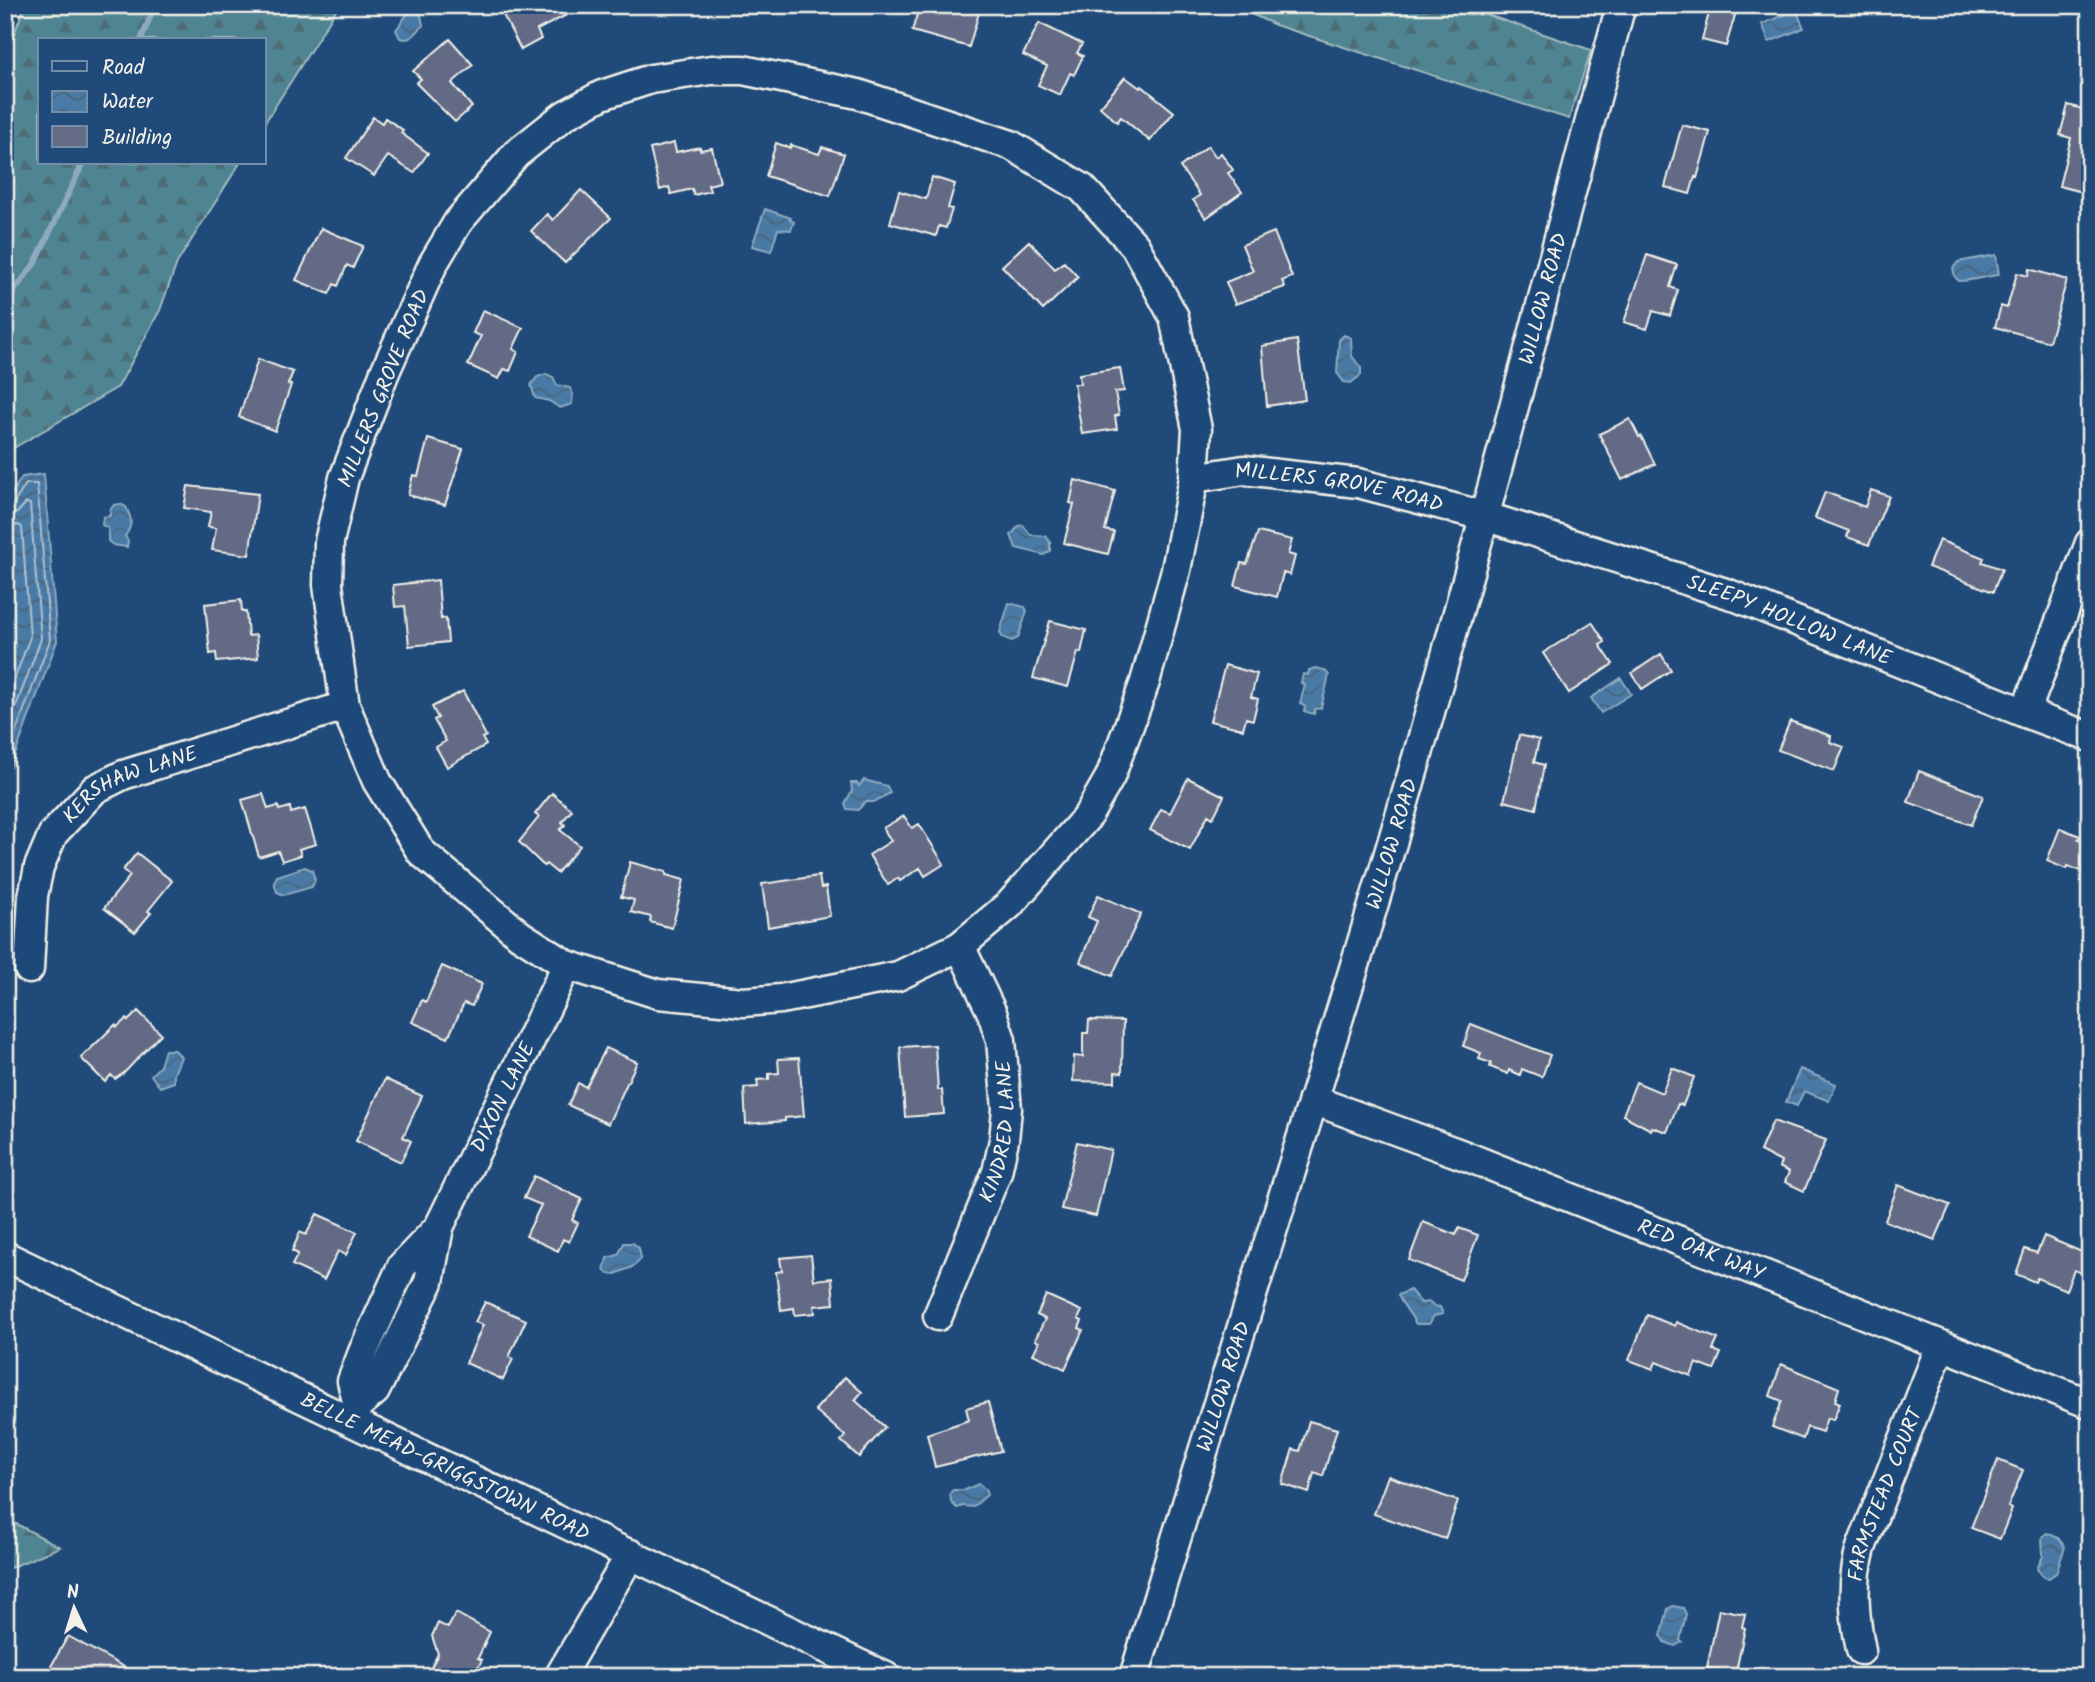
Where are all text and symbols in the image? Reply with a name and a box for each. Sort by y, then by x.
legend [38,38,266,164]
text: Road [102,52,145,85]
text: Water [102,86,154,119]
text: Building [102,122,172,155]
street label: WILLOW ROAD [1511,229,1578,368]
street label: MILLERS GROVE ROAD [329,284,439,493]
street label: MILLERS GROVE ROAD [1232,454,1446,523]
street label: SLEEPY HOLLOW LANE [1682,567,1897,676]
street label: KERSHAW LANE [55,738,202,832]
street label: WILLOW ROAD [1358,775,1428,914]
street label: DIXON LANE [463,1036,545,1158]
street label: KINDRED LANE [971,1058,1025,1208]
street label: RED OAK WAY [1632,1211,1770,1291]
street label: WILLOW ROAD [1189,1317,1261,1456]
street label: BELLE MEAD-GRIGGSTOWN ROAD [294,1384,595,1551]
street label: FARMSTEAD COURT [1840,1402,1933,1583]
north arrow [38,1574,108,1644]
text: N [66,1578,80,1608]

